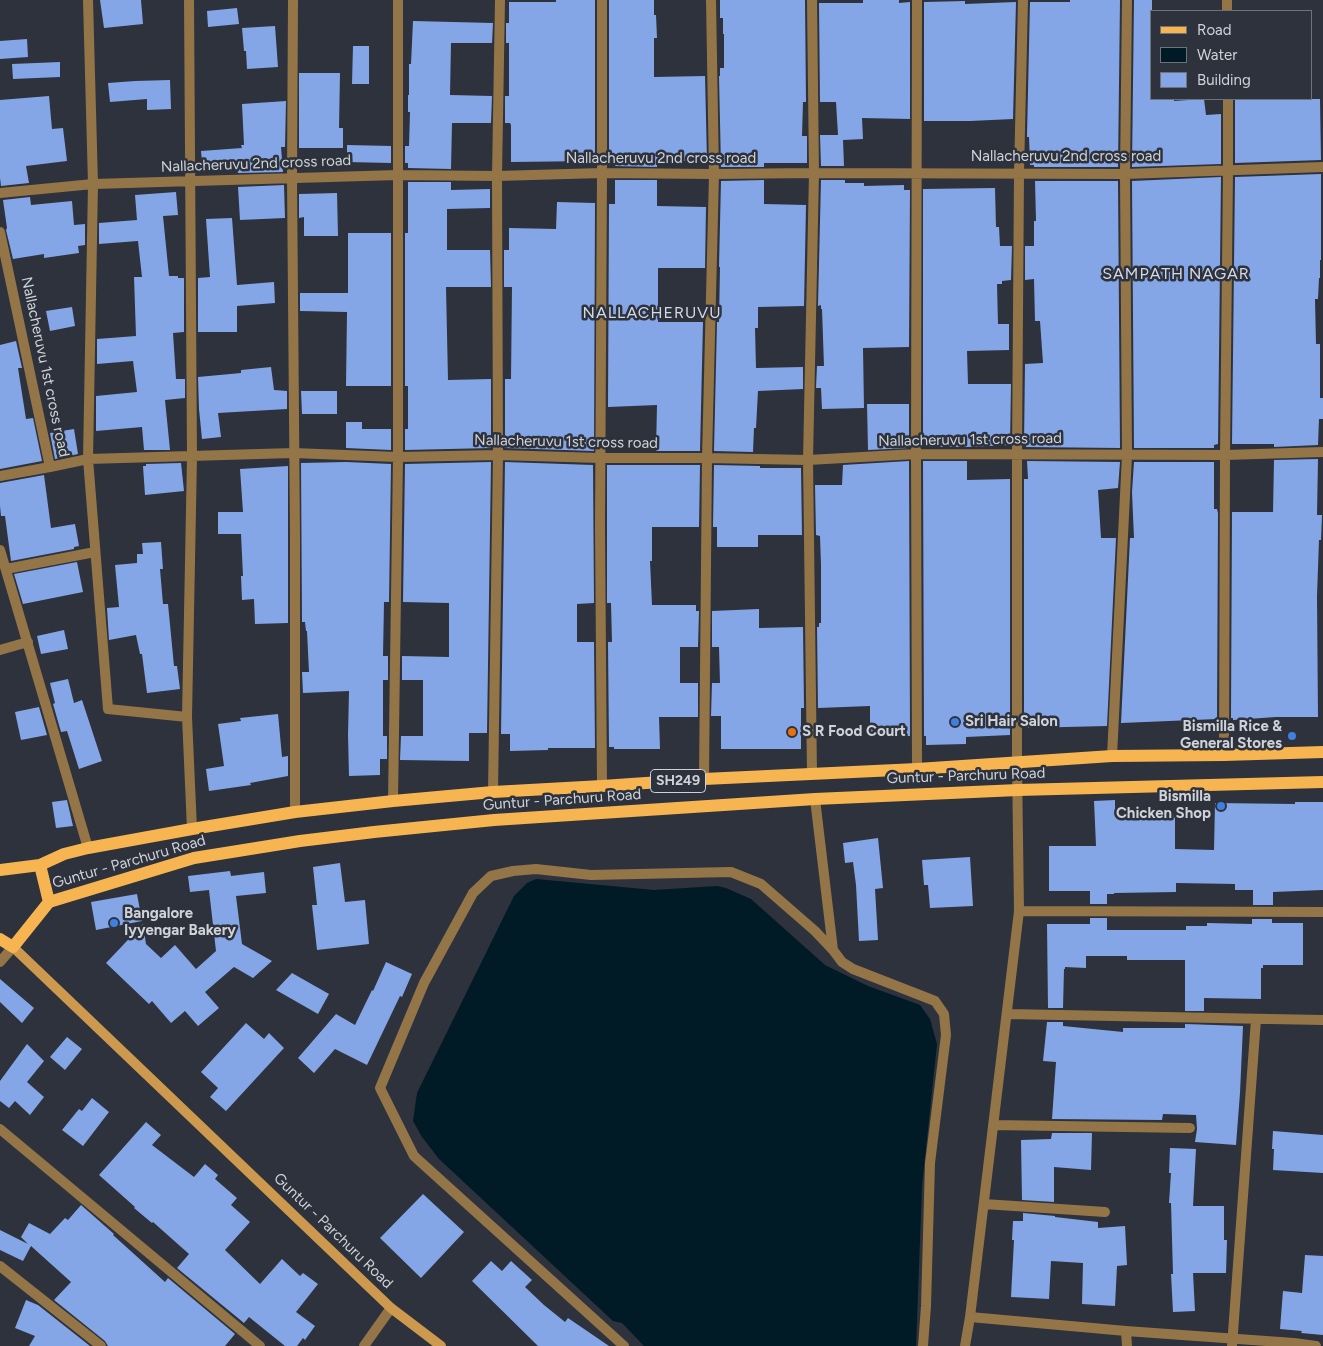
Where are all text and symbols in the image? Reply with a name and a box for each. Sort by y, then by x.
legend [1150,10,1313,100]
text: Road [1197,21,1232,39]
text: Water [1197,46,1237,64]
text: Building [1197,71,1251,89]
street label: Nallacheruvu 2nd cross road [971,148,1161,166]
street label: Nallacheruvu 2nd cross road [566,150,756,168]
street label: Nallacheruvu 2nd cross road [160,152,352,176]
district label: SAMPATH NAGAR [1101,264,1251,284]
street label: Nallacheruvu 1st cross road [17,275,73,459]
district label: NALLACHERUVU [581,303,723,323]
street label: Nallacheruvu 1st cross road [878,429,1062,451]
street label: Nallacheruvu 1st cross road [474,431,658,453]
place label: Sri Hair Salon [965,713,1058,731]
marker: Sri Hair Salon [949,716,961,728]
place label: Bismilla Rice & General Stores [1180,718,1282,753]
place label: S R Food Court [802,723,906,741]
marker: S R Food Court [786,726,798,738]
marker: Bismilla Rice & General Stores [1286,730,1298,742]
street label: Guntur - Parchuru Road [886,764,1046,788]
road number: SH249 [650,769,706,792]
street label: Guntur - Parchuru Road [482,785,642,815]
place label: Bismilla Chicken Shop [1116,788,1211,823]
marker: Bismilla Chicken Shop [1215,800,1227,812]
street label: Guntur - Parchuru Road [50,831,208,893]
place label: Bangalore Iyyengar Bakery [124,905,236,940]
marker: Bangalore Iyyengar Bakery [108,917,120,929]
street label: Guntur - Parchuru Road [270,1169,396,1293]

